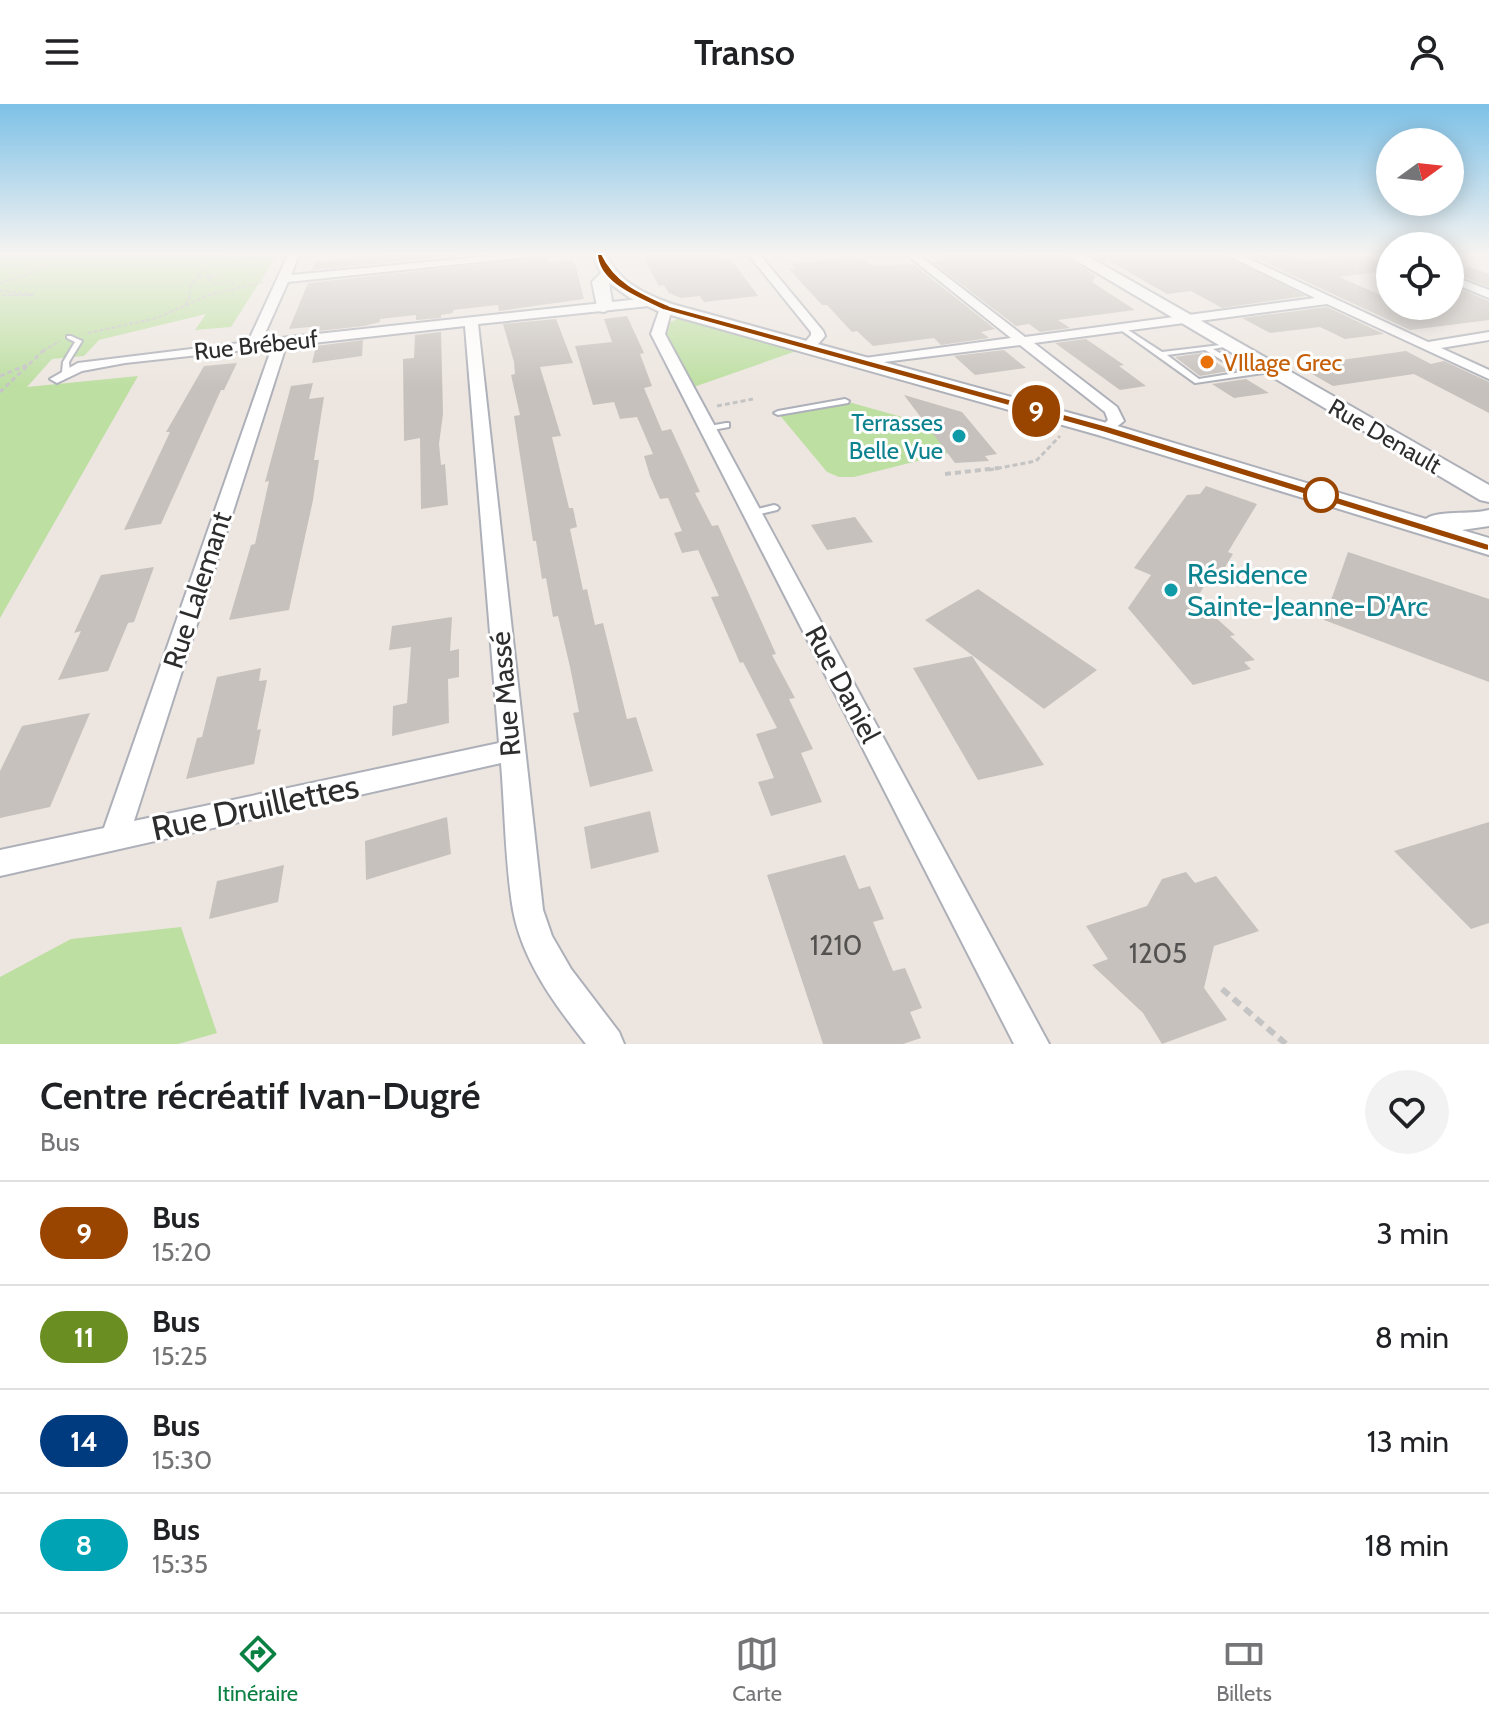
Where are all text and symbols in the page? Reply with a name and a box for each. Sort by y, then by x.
icon: menu [40,30,84,74]
text: Transo [694,30,795,74]
icon: person [1405,30,1449,74]
north arrow [1376,128,1464,216]
map controls [1376,128,1464,320]
button: locate [1376,232,1464,320]
street label: Rue Brébeuf [193,324,319,366]
place label: VIllage Grec [1223,348,1343,377]
marker: VIllage Grec [1198,353,1216,371]
line badge: 9 [1010,385,1062,437]
street label: Rue Denault [1324,392,1446,480]
text: 9 [1028,394,1044,428]
place label: Terrasses Belle Vue [849,408,943,465]
marker: Terrasses Belle Vue [950,427,968,445]
unlabelled marker [1304,478,1338,512]
street label: Rue Lalemant [156,507,238,673]
place label: Résidence Sainte-Jeanne-D'Arc [1187,557,1428,623]
marker: Résidence Sainte-Jeanne-D'Arc [1162,581,1180,599]
street label: Rue Daniel [798,620,888,749]
street label: Rue Massé [483,630,527,758]
street label: Rue Druillettes [148,765,362,849]
house number: 1210 [810,928,862,962]
house number: 1205 [1129,936,1187,970]
button: heart [1365,1070,1449,1154]
text: Centre récréatif Ivan-Dugré [40,1072,480,1119]
text: Bus [40,1126,80,1158]
text: Bus [152,1199,200,1236]
text: 3 min [1377,1215,1449,1252]
text: 9 [76,1216,92,1250]
text: 15:20 [152,1236,212,1268]
text: Bus [152,1303,200,1340]
text: 8 min [1375,1319,1449,1356]
text: 11 [74,1320,94,1354]
text: 15:25 [152,1340,208,1372]
text: Bus [152,1407,200,1444]
text: 13 min [1367,1423,1449,1460]
text: 14 [70,1424,98,1458]
text: 15:30 [152,1444,212,1476]
text: Bus [152,1511,200,1548]
text: 18 min [1365,1527,1449,1564]
text: 8 [76,1528,92,1562]
text: 15:35 [152,1548,208,1580]
tab: Itinéraire [217,1632,298,1707]
tab: Carte [732,1632,782,1707]
tab: Billets [1216,1632,1272,1707]

